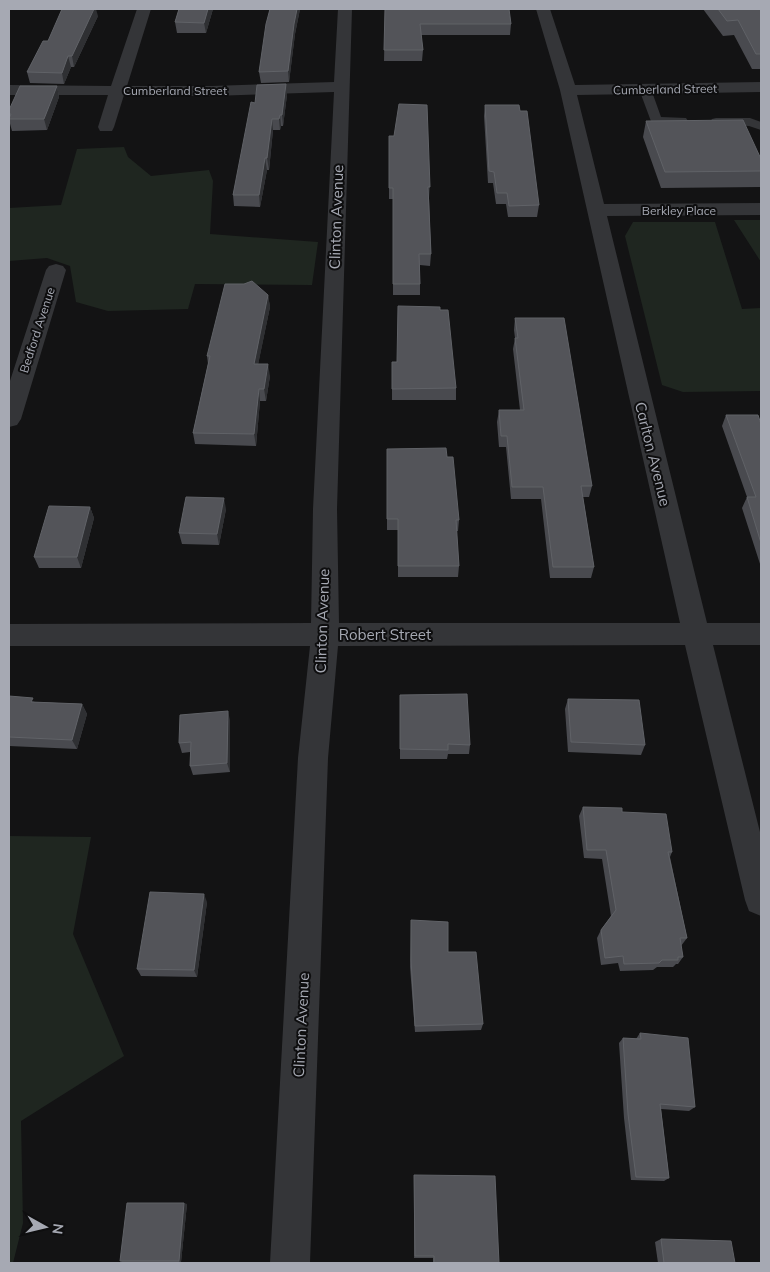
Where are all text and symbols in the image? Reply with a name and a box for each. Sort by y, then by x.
street label: Cumberland Street [613,81,717,97]
street label: Cumberland Street [123,83,227,98]
street label: Clinton Avenue [325,164,347,270]
street label: Berkley Place [642,203,716,218]
street label: Bedford Avenue [16,285,58,375]
street label: Carlton Avenue [631,400,675,508]
street label: Clinton Avenue [311,568,333,674]
street label: Robert Street [339,625,431,644]
street label: Clinton Avenue [289,972,313,1078]
north arrow [20,1202,70,1252]
text: N [48,1222,68,1235]

